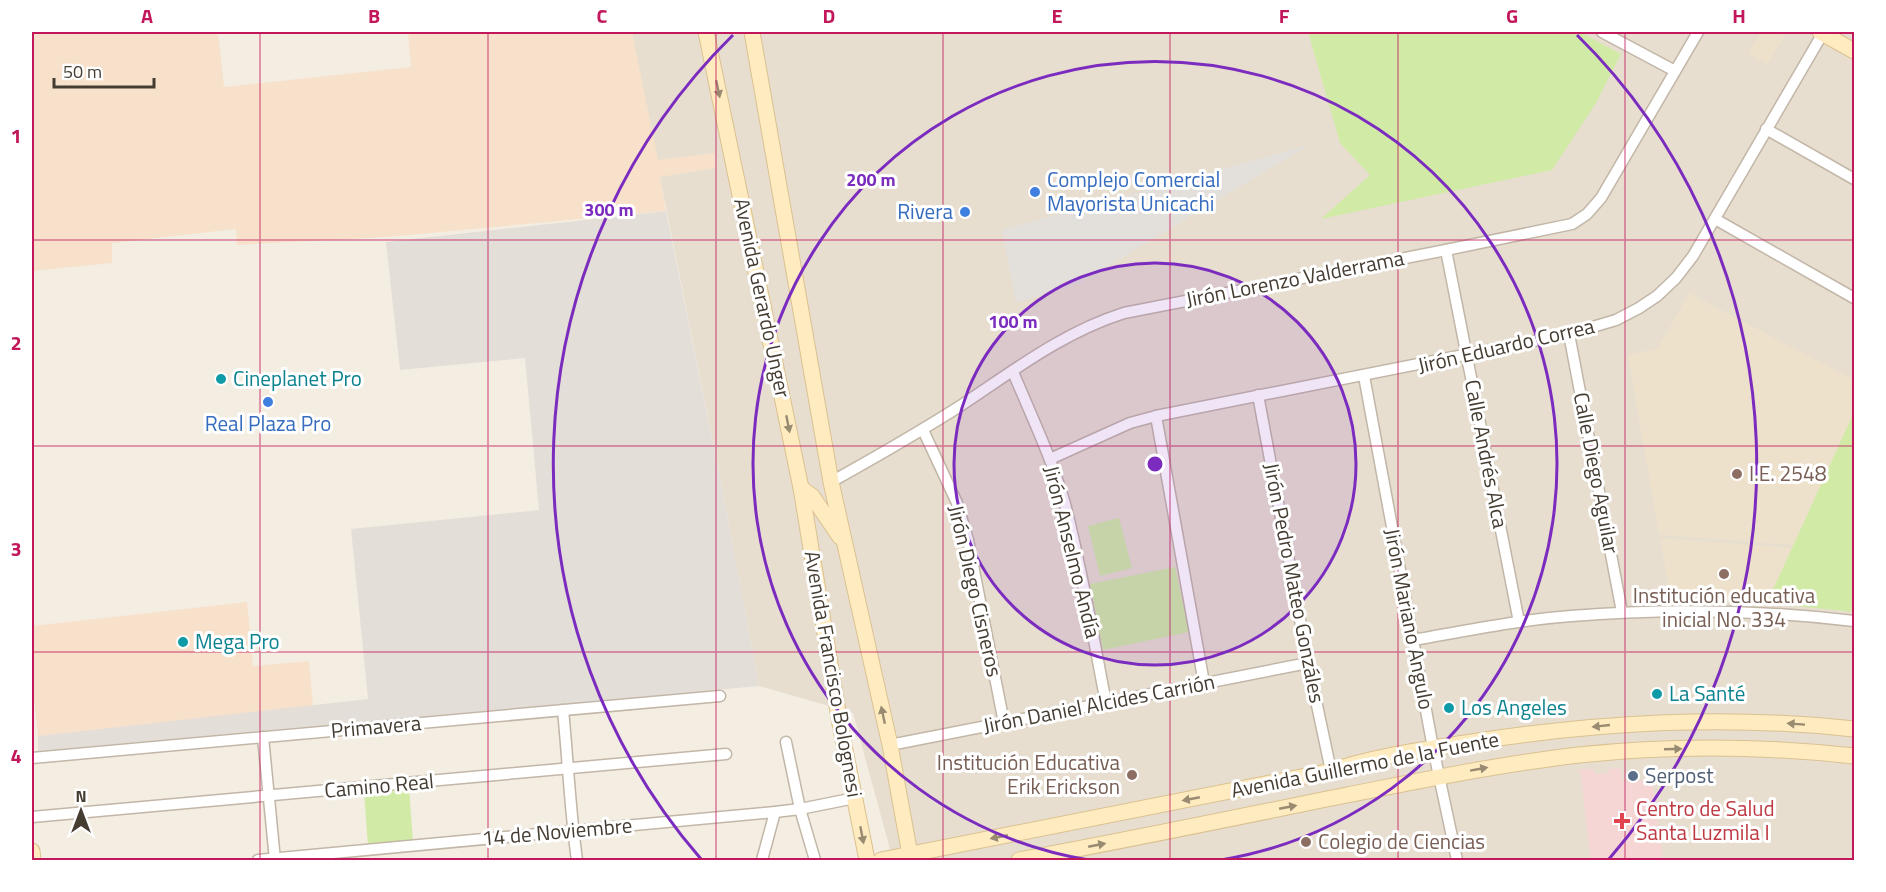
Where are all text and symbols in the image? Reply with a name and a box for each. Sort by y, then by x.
text: A [141,0,153,31]
text: B [368,0,380,31]
text: C [597,0,608,31]
text: D [823,0,835,31]
text: E [1051,0,1063,31]
text: F [1279,0,1290,31]
text: G [1506,0,1518,31]
text: H [1732,0,1746,31]
scale bar [54,51,154,89]
text: 50 m [63,58,102,85]
one-way arrow [714,79,724,98]
text: 1 [10,120,22,151]
place label: Complejo Comercial Mayorista Unicachi [1047,163,1220,219]
text: 200 m [846,166,896,193]
marker: Complejo Comercial Mayorista Unicachi [1028,185,1042,199]
street label: Avenida Gerardo Unger [726,195,800,401]
place label: Rivera [897,195,953,227]
text: 300 m [584,196,634,223]
marker: Rivera [958,205,972,219]
street label: Jirón Lorenzo Valderrama [1183,241,1407,315]
text: 100 m [988,308,1038,335]
street label: Jirón Eduardo Correa [1414,309,1598,381]
text: 2 [10,327,22,358]
place label: Cineplanet Pro [233,362,362,394]
marker: Cineplanet Pro [214,372,228,386]
street label: Calle Andrés Alca [1457,377,1517,531]
street label: Calle Diego Aguilar [1566,389,1628,556]
marker: Real Plaza Pro [261,395,275,409]
place label: Real Plaza Pro [205,407,331,439]
one-way arrow [784,414,793,433]
centre of rings [1145,454,1165,474]
place label: I.E. 2548 [1749,457,1827,489]
street label: Jirón Pedro Mateo Gonzáles [1256,460,1334,706]
street label: Jirón Anselmo Andía [1036,462,1110,642]
marker: I.E. 2548 [1730,467,1744,481]
street label: Jirón Diego Cisneros [941,502,1011,680]
street label: Jirón Mariano Angulo [1377,525,1443,712]
text: 3 [10,533,22,564]
street label: Avenida Francisco Bolognesi [797,548,871,800]
marker: Institución educativa inicial No. 334 [1717,567,1731,581]
place label: Institución educativa inicial No. 334 [1633,579,1816,635]
place label: Mega Pro [195,625,280,657]
marker: Mega Pro [176,635,190,649]
street label: Jirón Daniel Alcides Carrión [980,665,1217,741]
place label: La Santé [1669,677,1745,709]
marker: La Santé [1650,687,1664,701]
place label: Los Angeles [1461,691,1567,723]
marker: Los Angeles [1442,701,1456,715]
one-way arrow [878,705,887,724]
street label: Primavera [329,706,423,746]
one-way arrow [1787,719,1806,729]
one-way arrow [1592,721,1611,731]
street label: Avenida Guillermo de la Fuente [1228,722,1501,806]
text: 4 [10,740,22,771]
one-way arrow [1664,744,1683,754]
place label: Institución Educativa Erik Erickson [937,746,1120,802]
place label: Serpost [1645,759,1714,791]
street label: Camino Real [323,764,435,806]
one-way arrow [1470,764,1489,773]
marker: Institución Educativa Erik Erickson [1125,768,1139,782]
marker: Serpost [1626,769,1640,783]
north arrow [51,781,111,841]
text: N [75,784,87,808]
place label: Centro de Salud Santa Luzmila I [1636,792,1775,848]
one-way arrow [1181,795,1200,804]
one-way arrow [1279,802,1298,811]
street label: 14 de Noviembre [480,808,634,854]
marker: Centro de Salud Santa Luzmila I [1613,812,1631,830]
one-way arrow [858,825,867,844]
place label: Colegio de Ciencias [1318,825,1485,857]
one-way arrow [990,833,1009,842]
marker: Colegio de Ciencias [1299,835,1313,849]
one-way arrow [1087,840,1106,849]

